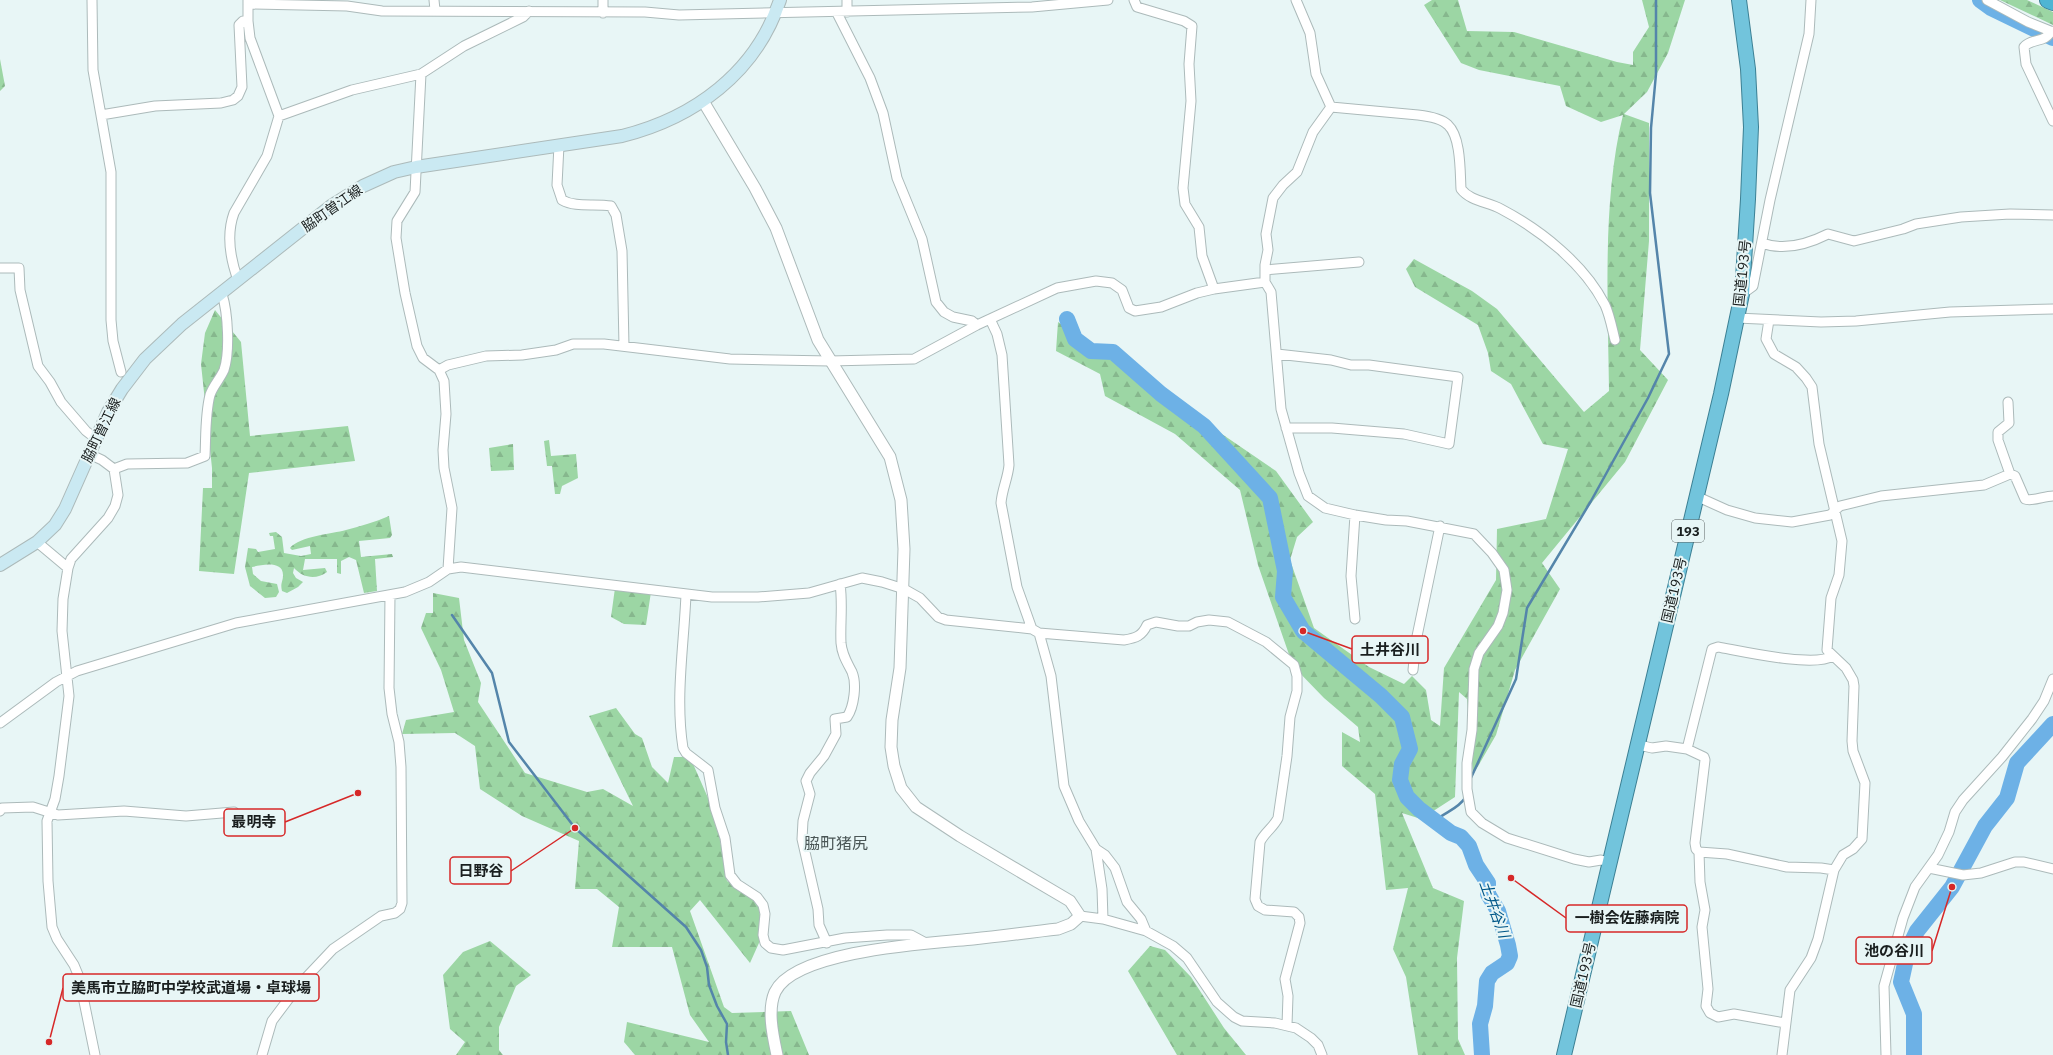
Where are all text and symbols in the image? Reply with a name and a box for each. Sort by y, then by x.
street label: 脇町曽江線 [298,181,366,235]
street label: 国道193号 [1730,239,1754,307]
street label: 脇町曽江線 [78,395,124,465]
road number: 193 [1672,520,1704,542]
street label: 国道193号 [1658,555,1690,625]
callout: 土井谷川 [1352,636,1428,663]
text: 土井谷川 [1360,640,1420,659]
callout: 最明寺 [224,809,285,836]
text: 最明寺 [231,812,277,831]
district label: 脇町猪尻 [804,833,868,853]
callout: 日野谷 [450,857,511,884]
text: 日野谷 [458,861,504,880]
water label: 土井谷川 [1476,878,1515,942]
callout: 一樹会佐藤病院 [1566,905,1687,932]
text: 一樹会佐藤病院 [1574,908,1680,927]
callout: 池の谷川 [1856,937,1932,964]
street label: 国道193号 [1567,940,1599,1010]
text: 池の谷川 [1864,941,1924,960]
callout: 美馬市立脇町中学校武道場・卓球場 [63,974,319,1001]
text: 美馬市立脇町中学校武道場・卓球場 [71,978,311,997]

